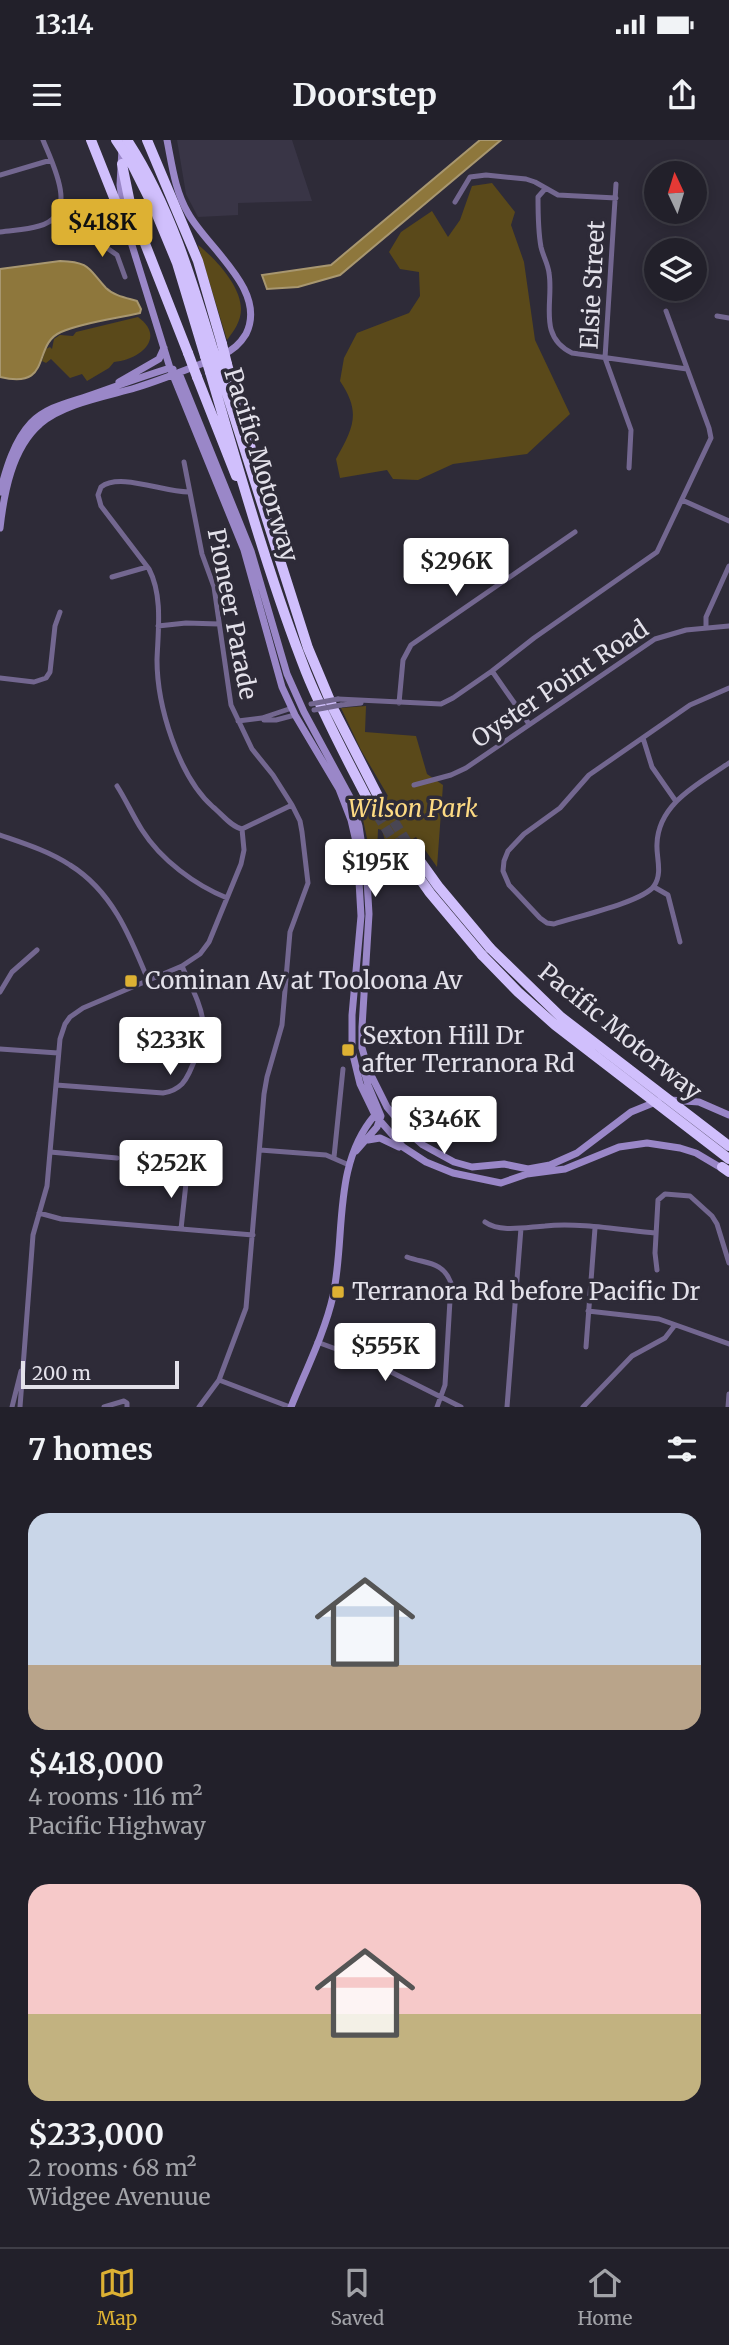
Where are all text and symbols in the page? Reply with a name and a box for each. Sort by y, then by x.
text: 13:14 [35,8,94,41]
text: Doorstep [292,75,437,115]
icon: menu [28,76,66,114]
icon: share [663,76,701,114]
north arrow [644,161,707,224]
map controls [644,161,707,301]
pin: $418K [53,200,151,259]
text: $418K [67,207,137,236]
street label: Elsie Street [574,219,611,350]
button: layers [644,238,707,301]
street label: Pacific Motorway [217,364,306,566]
street label: Pioneer Parade [201,526,264,702]
pin: $296K [407,538,505,598]
text: $296K [420,546,492,575]
street label: Oyster Point Road [465,613,654,754]
park label: Wilson Park [348,793,478,824]
pin: $195K [326,840,424,899]
text: $195K [341,847,409,876]
street label: Pacific Motorway [532,956,708,1107]
place label: Cominan Av at Tooloona Av [145,965,463,996]
marker: Cominan Av at Tooloona Av [123,973,139,989]
pin: $233K [121,1018,219,1077]
place label: Sexton Hill Dr after Terranora Rd [362,1020,575,1079]
text: $233K [135,1025,205,1054]
marker: Sexton Hill Dr after Terranora Rd [340,1042,356,1058]
pin: $346K [395,1096,493,1156]
text: $346K [408,1104,480,1133]
pin: $252K [122,1140,220,1200]
text: $252K [136,1148,206,1177]
place label: Terranora Rd before Pacific Dr [352,1276,701,1307]
marker: Terranora Rd before Pacific Dr [330,1284,346,1300]
pin: $555K [336,1324,434,1383]
text: $555K [350,1331,420,1360]
scale bar [21,1358,178,1390]
text: 200 m [32,1361,91,1385]
text: 7 homes [28,1430,153,1468]
icon: filters [663,1430,701,1468]
icon: home [302,1559,428,1685]
text: $418,000 [28,1744,164,1782]
text: 4 rooms · 116 m² [28,1782,203,1811]
text: Pacific Highway [28,1811,206,1840]
icon: home [302,1930,428,2056]
text: $233,000 [28,2115,164,2153]
text: 2 rooms · 68 m² [28,2153,196,2182]
text: Widgee Avenuue [28,2182,211,2211]
tab: Map [97,2264,137,2330]
tab: Saved [330,2264,384,2330]
tab: Home [578,2264,632,2330]

